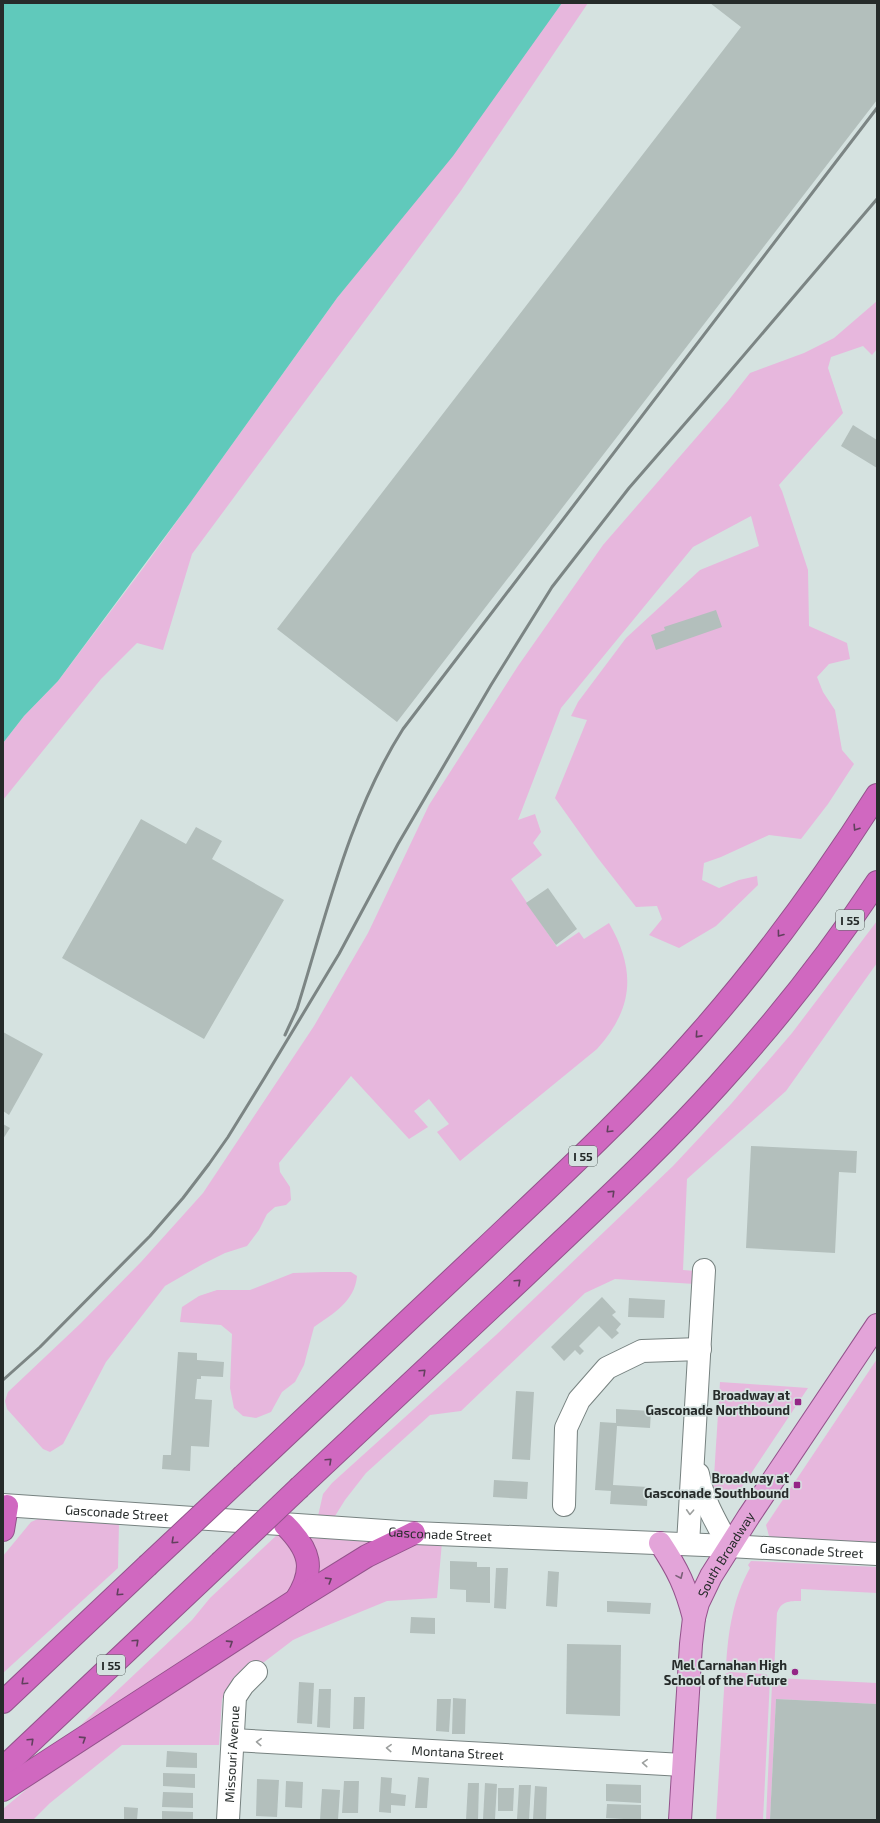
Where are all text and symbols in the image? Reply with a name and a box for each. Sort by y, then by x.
one-way arrow [853,824,861,831]
road number: I 55 [836,910,864,930]
one-way arrow [778,930,785,937]
one-way arrow [696,1030,703,1038]
one-way arrow [606,1125,614,1133]
road number: I 55 [569,1146,597,1166]
one-way arrow [607,1190,615,1198]
one-way arrow [513,1280,521,1287]
one-way arrow [418,1369,426,1376]
place label: Broadway at Gasconade Northbound [646,1387,791,1418]
marker: Broadway at Gasconade Northbound [793,1397,803,1407]
one-way arrow [324,1458,332,1466]
place label: Broadway at Gasconade Southbound [644,1470,790,1501]
marker: Broadway at Gasconade Southbound [792,1480,802,1490]
street label: Gasconade Street [64,1501,169,1524]
street label: South Broadway [694,1508,758,1600]
one-way arrow [686,1509,694,1515]
street label: Gasconade Street [388,1523,492,1544]
one-way arrow [171,1537,179,1544]
street label: Gasconade Street [759,1540,864,1561]
one-way arrow [676,1573,684,1580]
one-way arrow [325,1577,332,1584]
one-way arrow [116,1588,124,1596]
one-way arrow [131,1639,139,1647]
one-way arrow [226,1640,233,1647]
road number: I 55 [97,1655,125,1675]
place label: Mel Carnahan High School of the Future [664,1657,787,1688]
marker: Mel Carnahan High School of the Future [790,1667,800,1677]
one-way arrow [21,1677,29,1685]
street label: Missouri Avenue [221,1705,243,1803]
one-way arrow [79,1736,86,1744]
one-way arrow [256,1737,262,1746]
one-way arrow [26,1738,34,1746]
street label: Montana Street [411,1742,504,1763]
one-way arrow [386,1744,392,1753]
one-way arrow [642,1759,648,1767]

